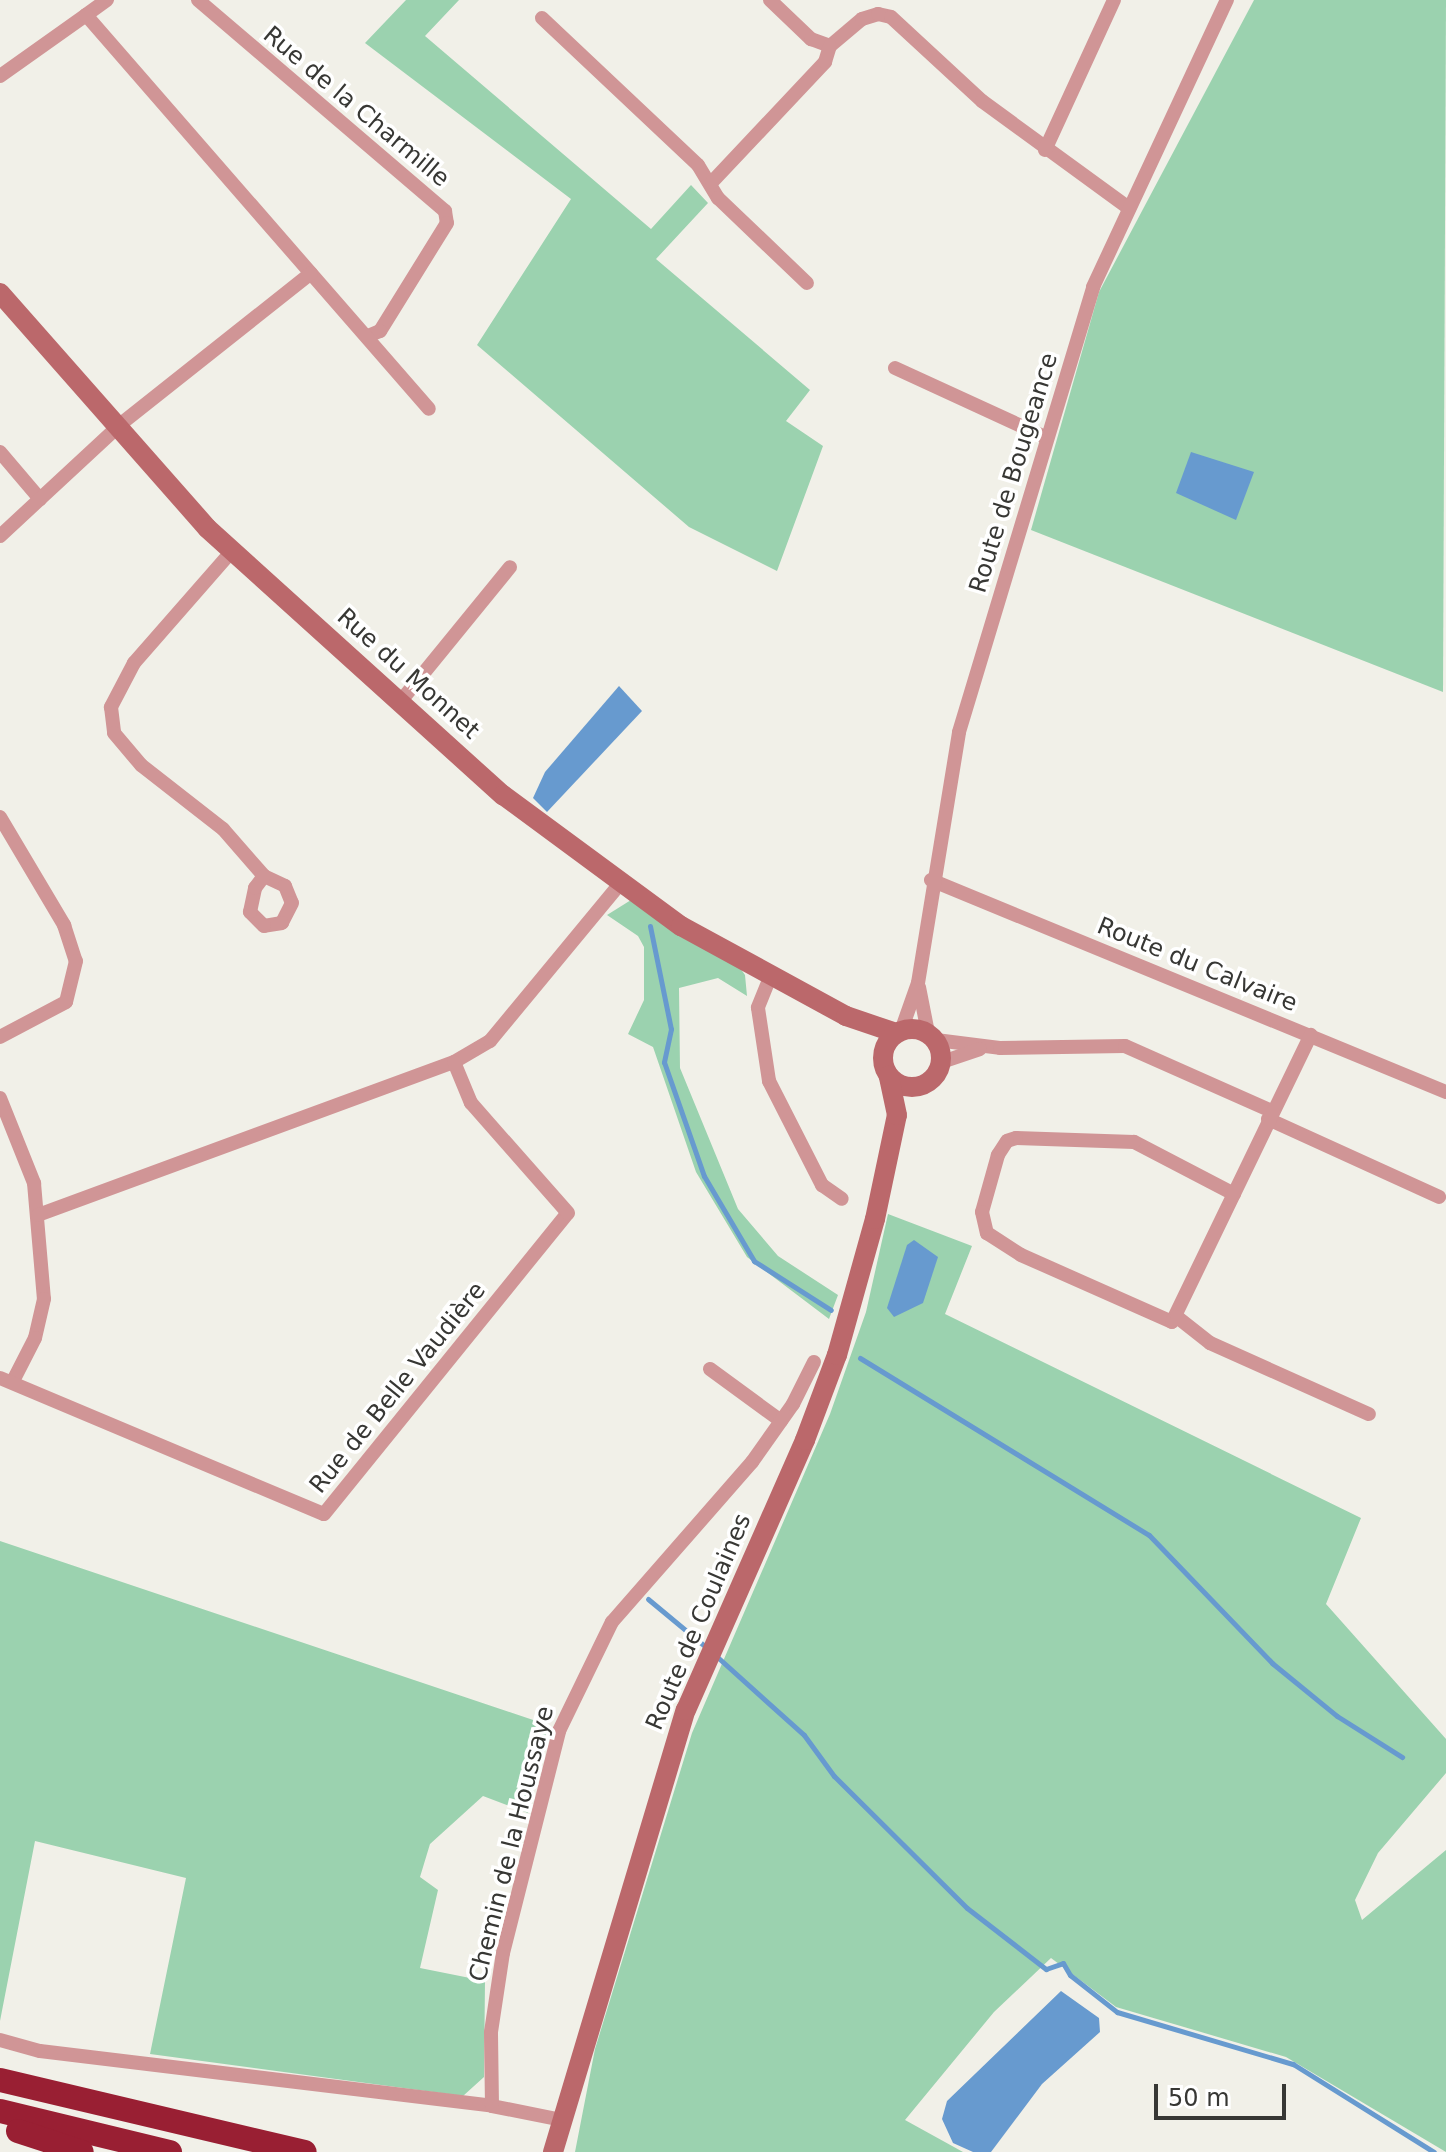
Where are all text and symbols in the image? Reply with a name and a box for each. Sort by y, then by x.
street label: Rue de la Charmille [257,21,455,193]
street label: Route de Bougeance [964,350,1064,596]
street label: Rue du Monnet [331,603,485,745]
street label: Route du Calvaire [1093,912,1301,1018]
street label: Rue de Belle Vaudière [304,1277,492,1499]
street label: Route de Coulaines [640,1510,758,1734]
street label: Chemin de la Houssaye [464,1703,560,1985]
scale bar [1158,2068,1290,2118]
text: 50 m [1168,2084,1230,2112]

